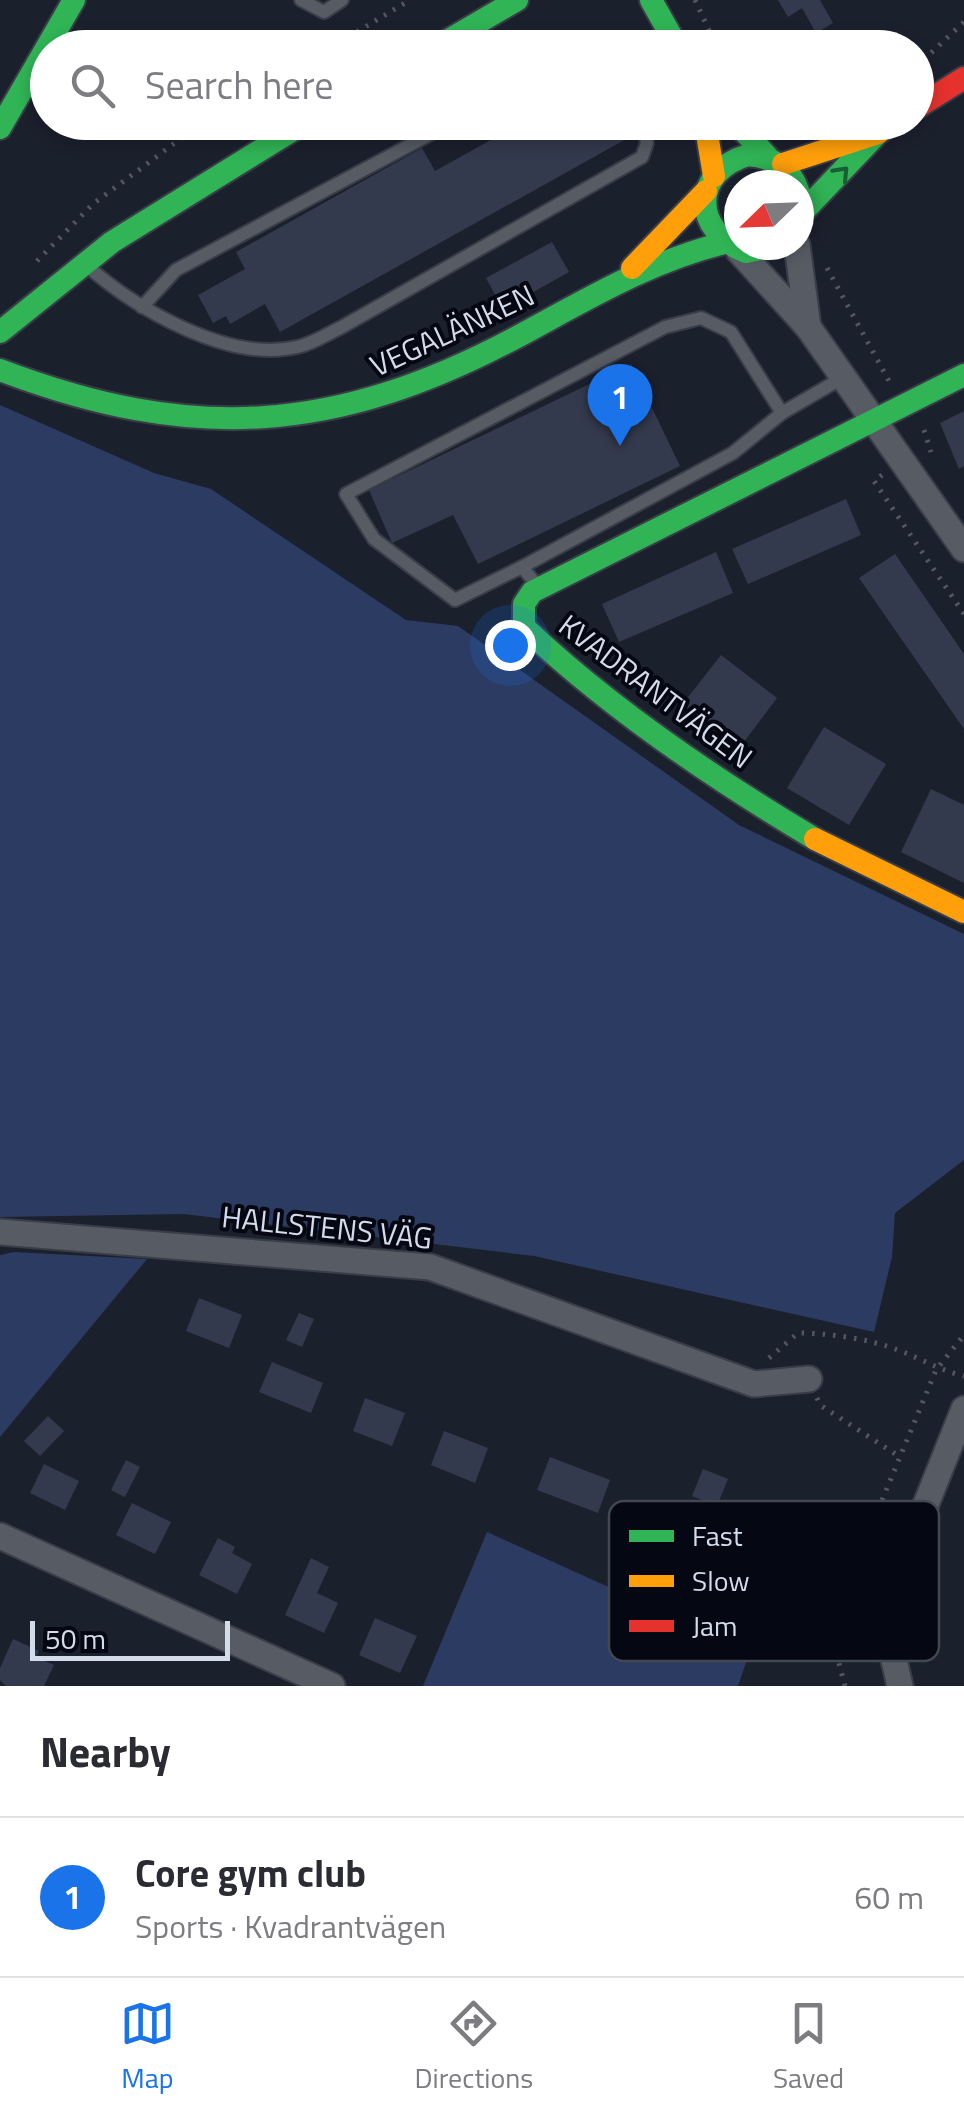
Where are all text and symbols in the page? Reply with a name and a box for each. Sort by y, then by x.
search box [30,30,934,140]
text: Search here [145,56,333,114]
icon: search [65,58,120,113]
one-way arrow [830,166,848,185]
north arrow [724,170,814,260]
street label: VEGALÄNKEN [362,272,542,388]
pin: 1 [588,364,652,446]
street label: KVADRANTVÄGEN [549,603,763,779]
your location [485,620,536,671]
street label: HALLSTENS VÄG [220,1193,434,1261]
legend [609,1501,939,1661]
text: Fast [692,1514,743,1557]
text: Slow [692,1559,750,1602]
text: Jam [692,1604,738,1647]
scale bar [30,1616,230,1660]
text: 50 m [45,1617,106,1660]
text: Nearby [40,1719,171,1783]
text: Core gym club [135,1844,366,1902]
text: 1 [64,1873,81,1921]
text: 60 m [854,1873,924,1921]
text: Sports · Kvadrantvägen [135,1902,446,1950]
tab: Map [120,1996,175,2099]
tab: Directions [415,1996,533,2099]
tab: Saved [773,1996,844,2099]

